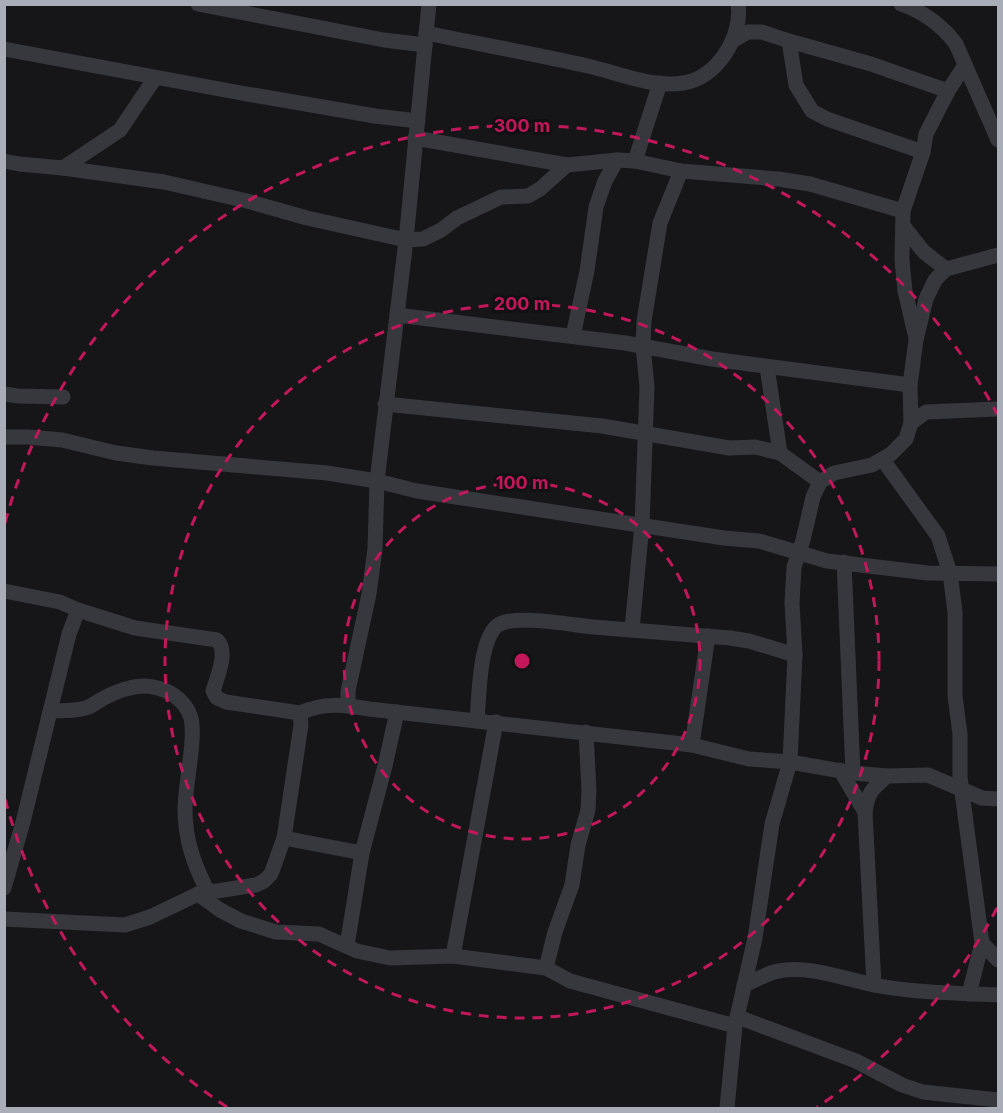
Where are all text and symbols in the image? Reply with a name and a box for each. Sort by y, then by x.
text: 300 m [494,115,550,136]
text: 200 m [494,293,550,314]
text: 100 m [496,472,548,493]
centre of rings [512,651,532,671]

